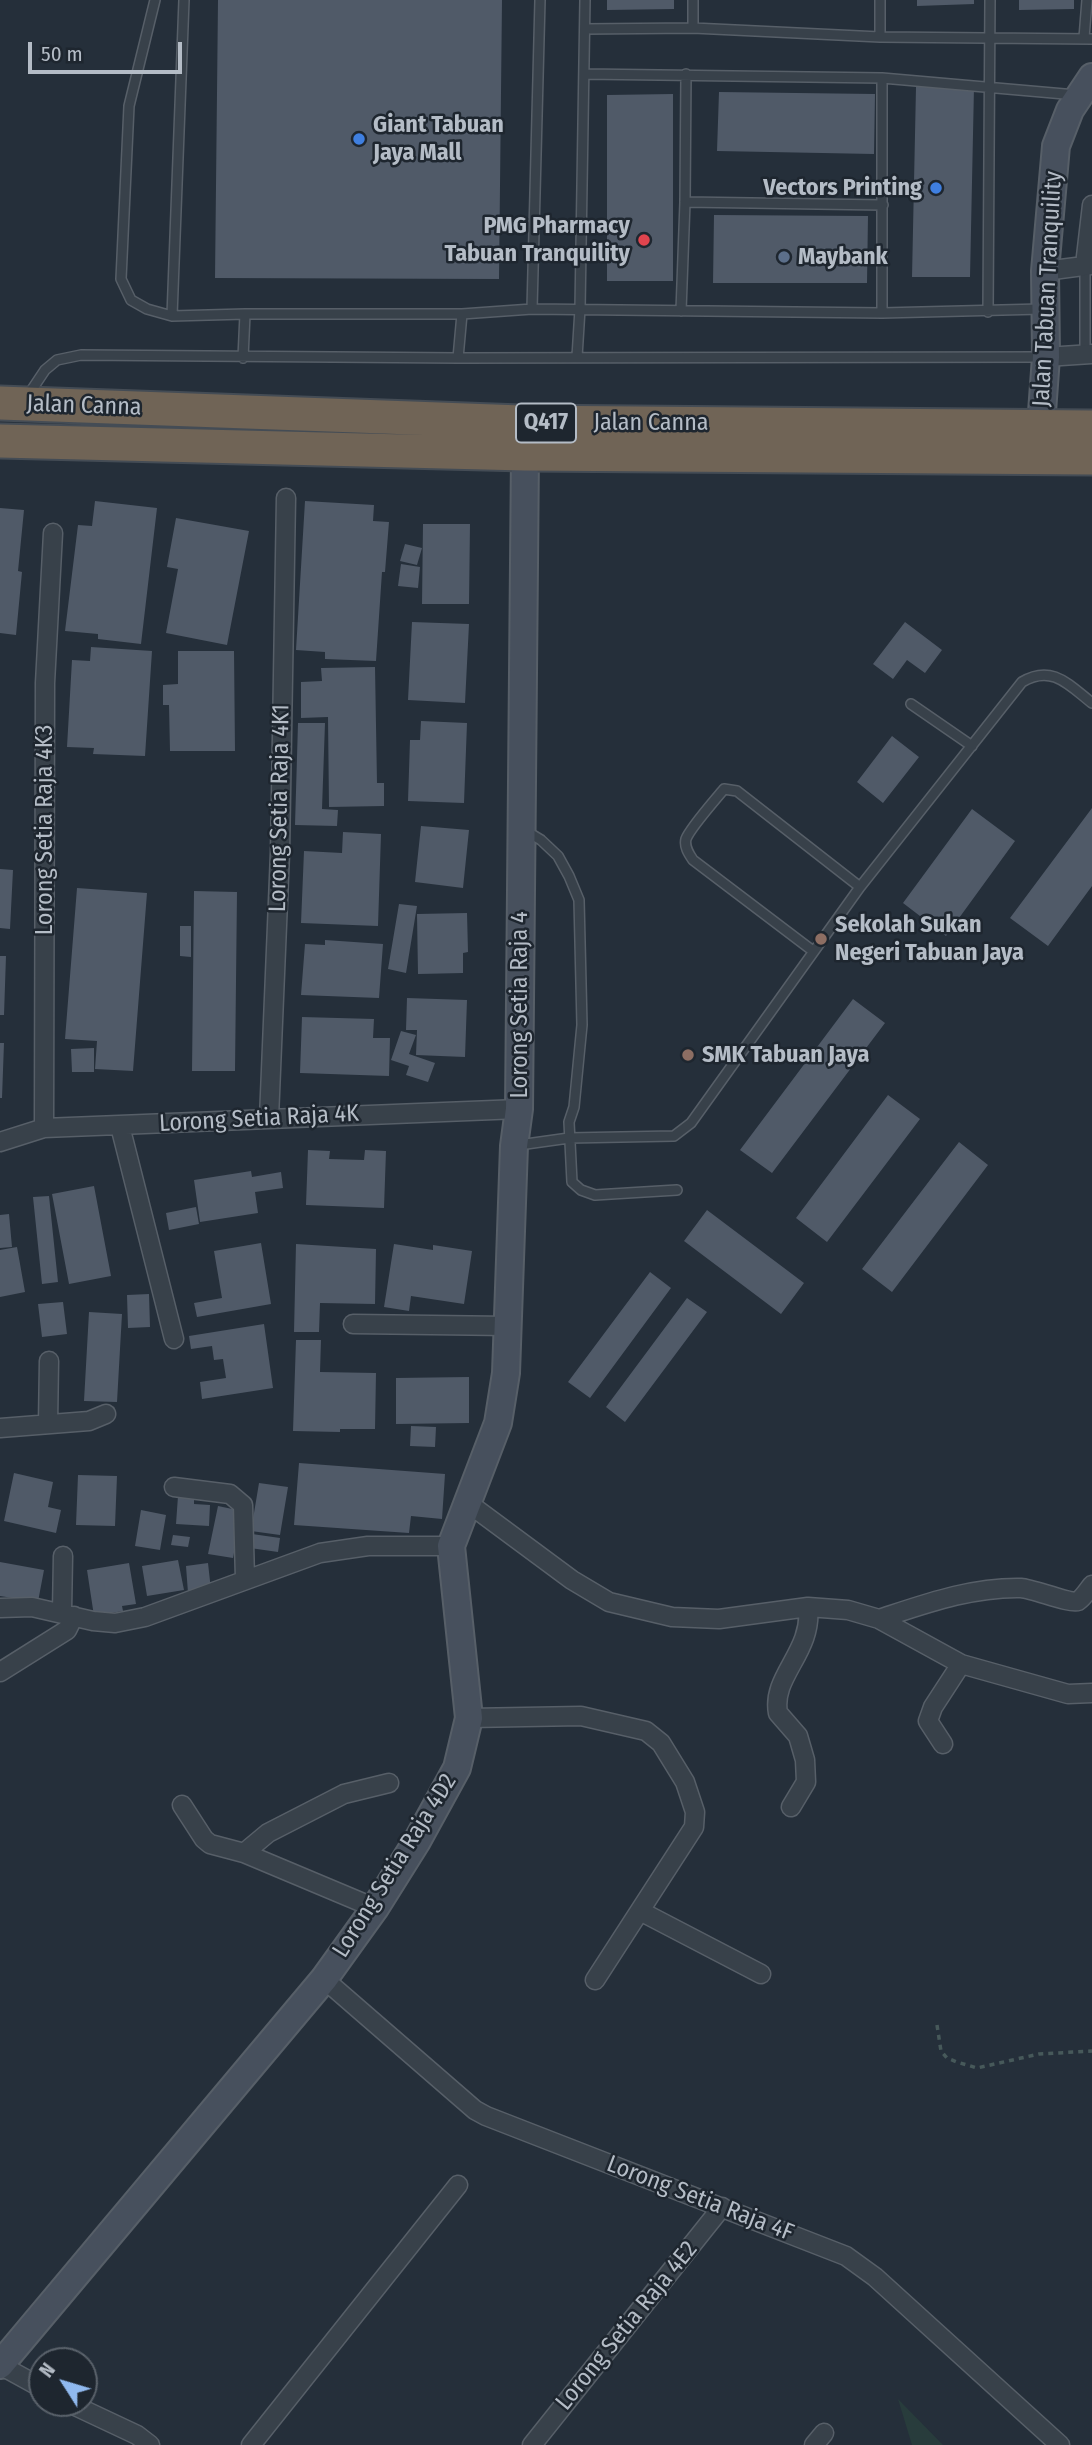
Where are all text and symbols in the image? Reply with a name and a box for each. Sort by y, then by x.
scale bar [32,28,186,72]
text: 50 m [41,41,83,67]
place label: Giant Tabuan Jaya Mall [373,111,504,167]
marker: Giant Tabuan Jaya Mall [351,131,367,147]
street label: Jalan Tabuan Tranquility [1027,170,1069,408]
place label: Vectors Printing [763,174,922,202]
marker: Vectors Printing [928,180,944,196]
place label: PMG Pharmacy Tabuan Tranquility [445,212,630,268]
marker: PMG Pharmacy Tabuan Tranquility [636,232,652,248]
place label: Maybank [798,243,888,271]
marker: Maybank [776,249,792,265]
street label: Jalan Canna [26,390,142,422]
road number: Q417 [516,404,576,442]
street label: Jalan Canna [593,409,709,437]
street label: Lorong Setia Raja 4K1 [264,704,296,912]
street label: Lorong Setia Raja 4K3 [31,725,59,935]
street label: Lorong Setia Raja 4 [506,911,534,1099]
place label: Sekolah Sukan Negeri Tabuan Jaya [835,911,1024,967]
marker: Sekolah Sukan Negeri Tabuan Jaya [813,931,829,947]
place label: SMK Tabuan Jaya [702,1041,869,1069]
marker: SMK Tabuan Jaya [680,1047,696,1063]
street label: Lorong Setia Raja 4K [158,1099,360,1139]
street label: Lorong Setia Raja 4D2 [327,1769,463,1963]
street label: Lorong Setia Raja 4F [603,2150,797,2248]
street label: Lorong Setia Raja 4E2 [550,2236,704,2416]
north arrow [28,2347,98,2417]
text: N [35,2359,60,2382]

